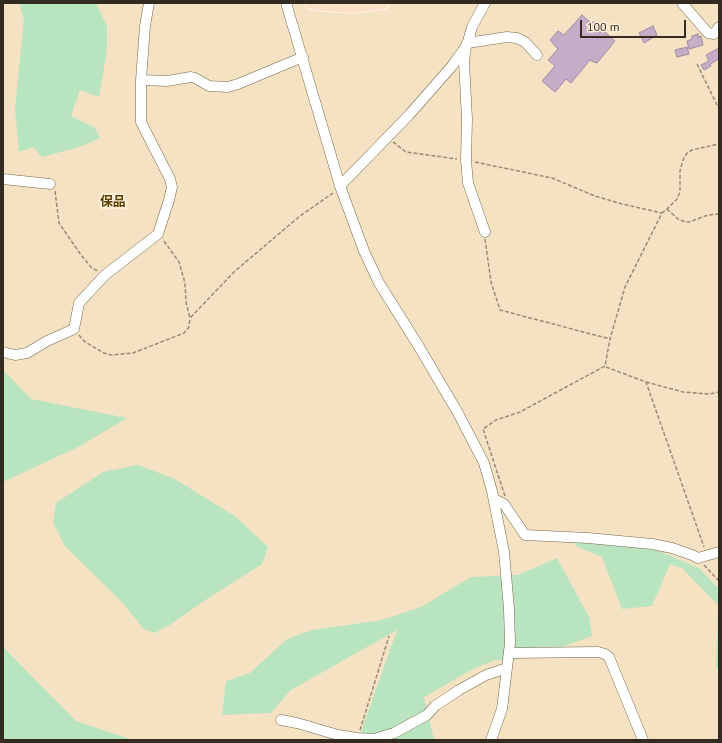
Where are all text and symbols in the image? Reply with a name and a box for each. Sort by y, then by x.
scale bar [582,12,688,38]
text: 100 m [587,19,620,34]
district label: 保品 [100,194,126,210]

